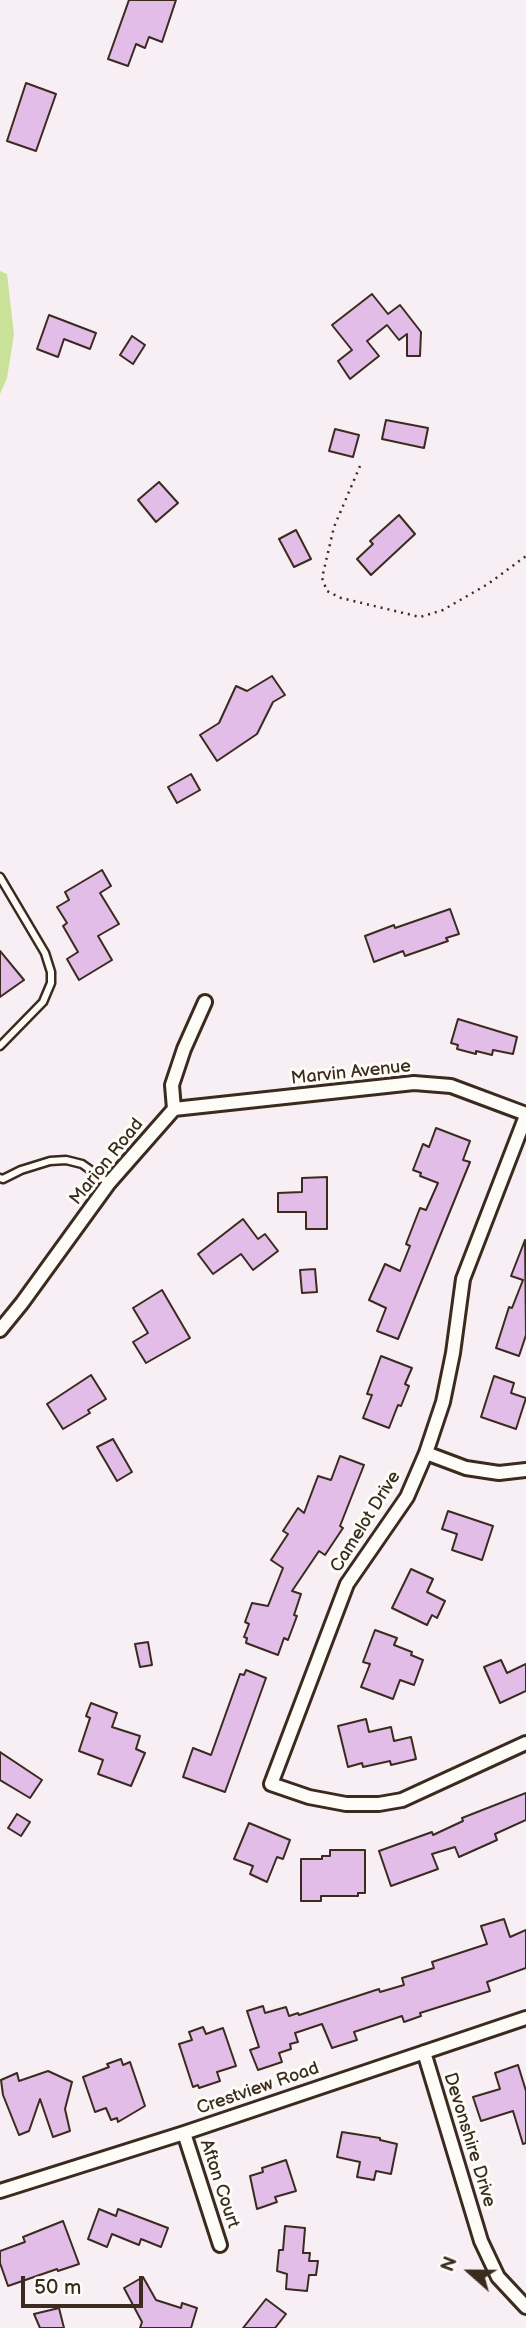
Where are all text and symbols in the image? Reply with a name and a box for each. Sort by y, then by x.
street label: Marvin Avenue [290,1056,412,1090]
street label: Marion Road [66,1114,148,1210]
street label: Camelot Drive [326,1467,406,1577]
street label: Crestview Road [194,2058,322,2120]
street label: Devonshire Drive [438,2070,500,2210]
street label: Afton Court [195,2137,243,2231]
north arrow [435,2237,505,2307]
text: N [437,2254,463,2275]
scale bar [24,2262,147,2306]
text: 50 m [34,2275,81,2300]

